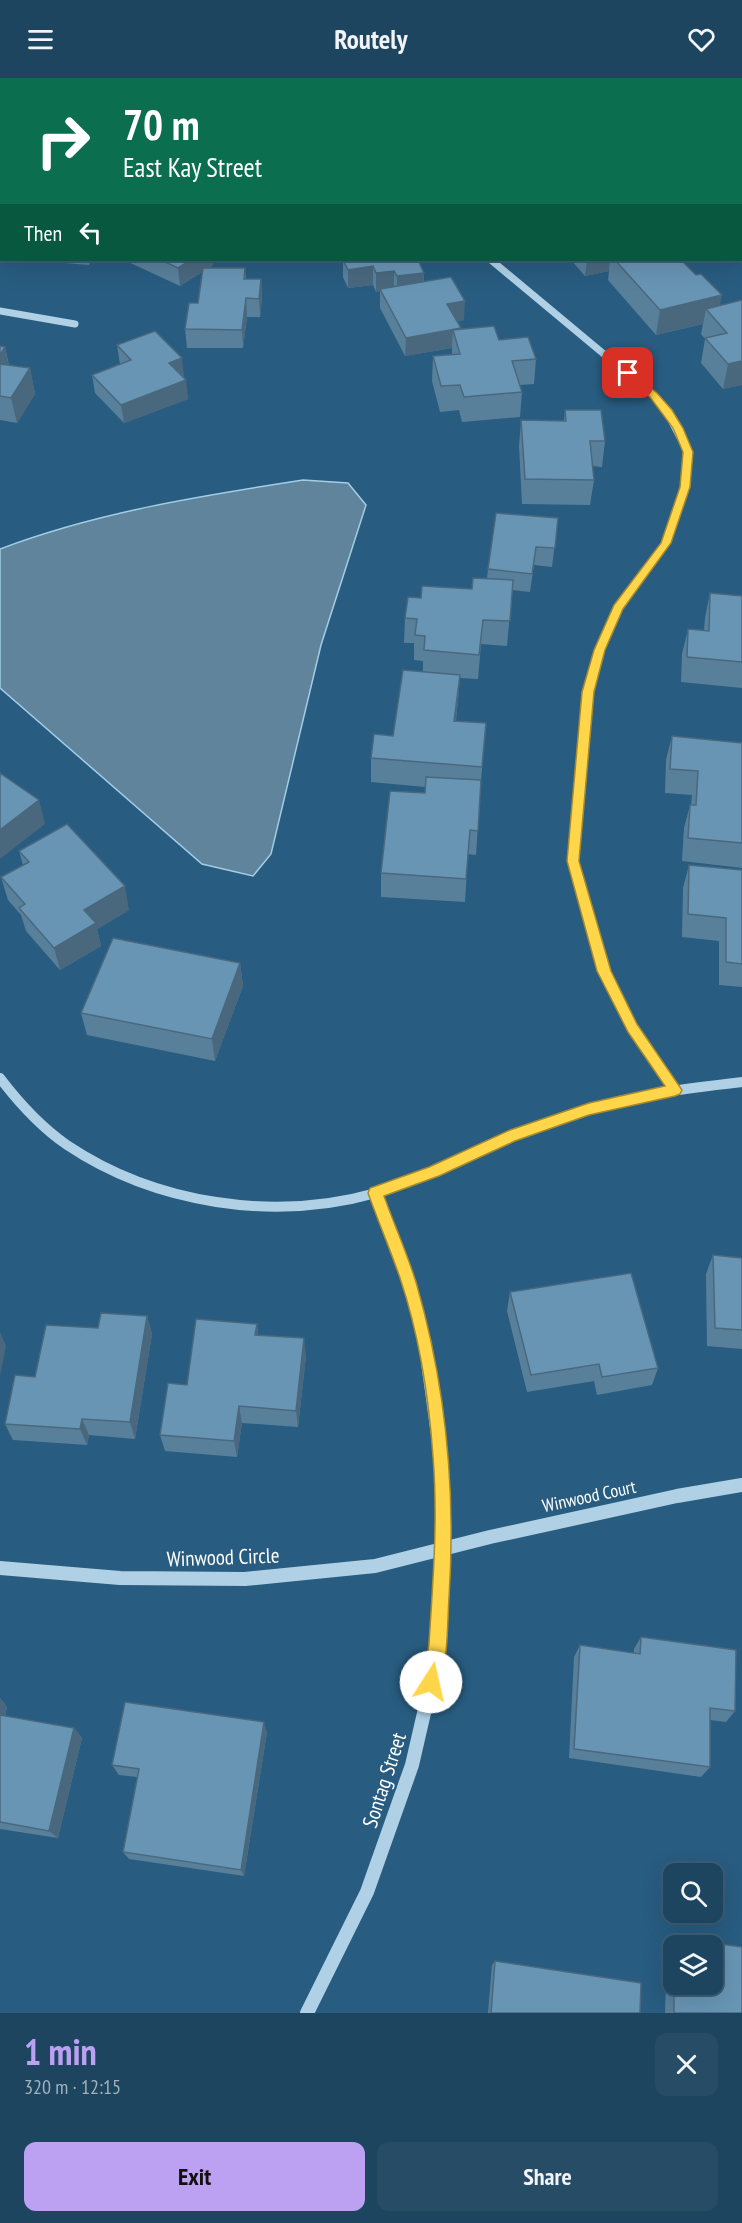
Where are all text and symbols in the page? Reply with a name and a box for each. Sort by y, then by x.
text: Routely [334,22,408,56]
icon: menu [24,23,57,56]
icon: heart [685,23,718,56]
text: 70 m [123,97,200,152]
icon: right [24,102,102,180]
text: East Kay Street [123,150,262,184]
icon: left [74,216,107,249]
text: Then [24,219,62,247]
pin [602,347,653,398]
icon: arrive [611,356,644,389]
street label: Winwood Court [540,1475,638,1517]
street label: Winwood Circle [166,1542,280,1572]
position arrow [399,1650,463,1714]
street label: Sontag Street [356,1729,412,1831]
map controls [663,1863,723,1995]
button: search [663,1863,723,1923]
button: layers [663,1935,723,1995]
text: 1 min [24,2028,97,2075]
button: close [655,2033,718,2096]
text: 320 m · 12:15 [24,2074,121,2100]
button: Exit [24,2142,365,2211]
button: Share [377,2142,718,2211]

